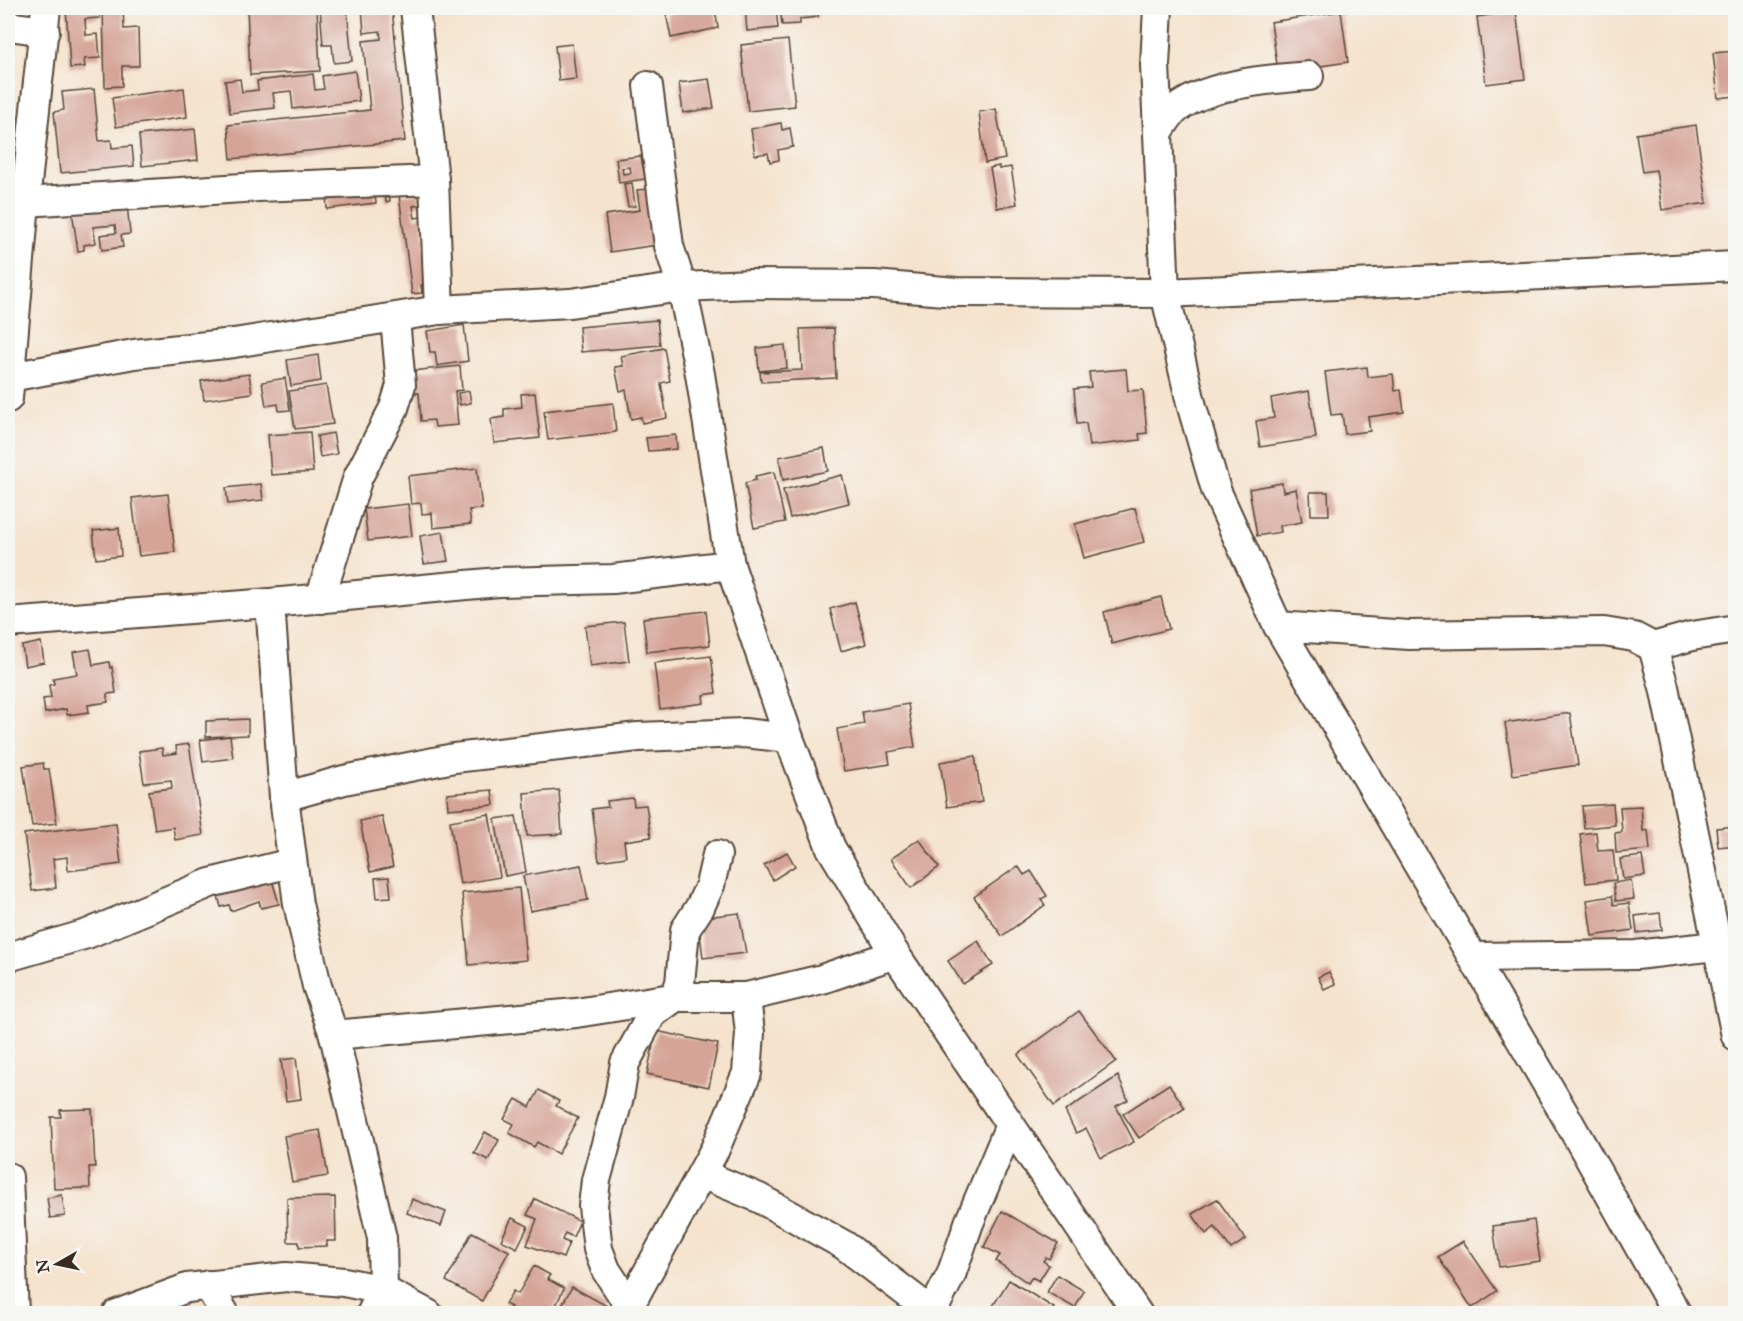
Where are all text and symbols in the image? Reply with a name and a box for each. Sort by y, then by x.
north arrow [27,1234,87,1294]
text: N [32,1258,53,1274]

